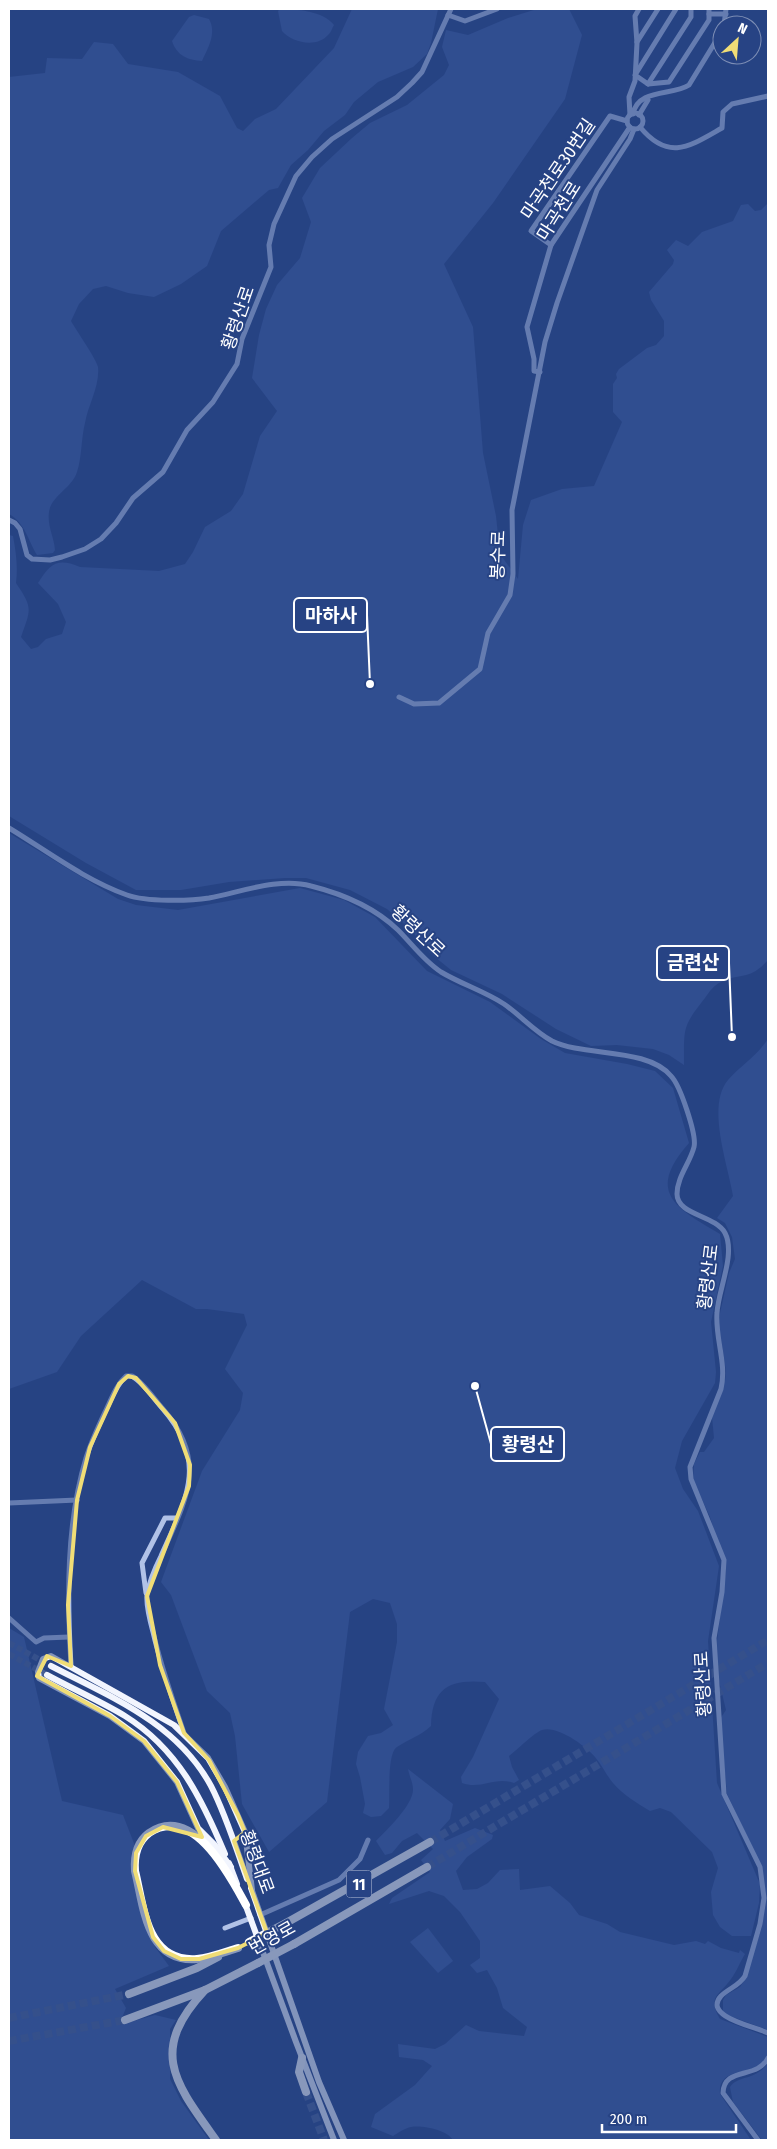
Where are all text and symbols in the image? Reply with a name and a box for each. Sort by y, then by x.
north arrow [712,15,762,65]
text: N [735,19,750,38]
street label: 마곡천로30번길 [516,115,600,223]
street label: 마곡천로 [532,177,586,245]
street label: 황령산로 [217,283,259,353]
street label: 봉수로 [486,530,510,580]
callout: 마하사 [294,598,367,632]
text: 마하사 [305,604,358,627]
street label: 황령산로 [386,900,450,962]
callout: 금련산 [657,946,729,980]
text: 금련산 [667,951,720,974]
street label: 황령산로 [693,1243,723,1311]
callout: 황령산 [491,1427,564,1461]
text: 황령산 [502,1433,555,1456]
street label: 황령산로 [690,1650,716,1718]
street label: 황령대로 [235,1827,279,1897]
road number: 11 [346,1870,372,1898]
street label: 번영로 [245,1916,299,1960]
scale bar [602,2102,736,2134]
text: 200 m [610,2110,647,2128]

